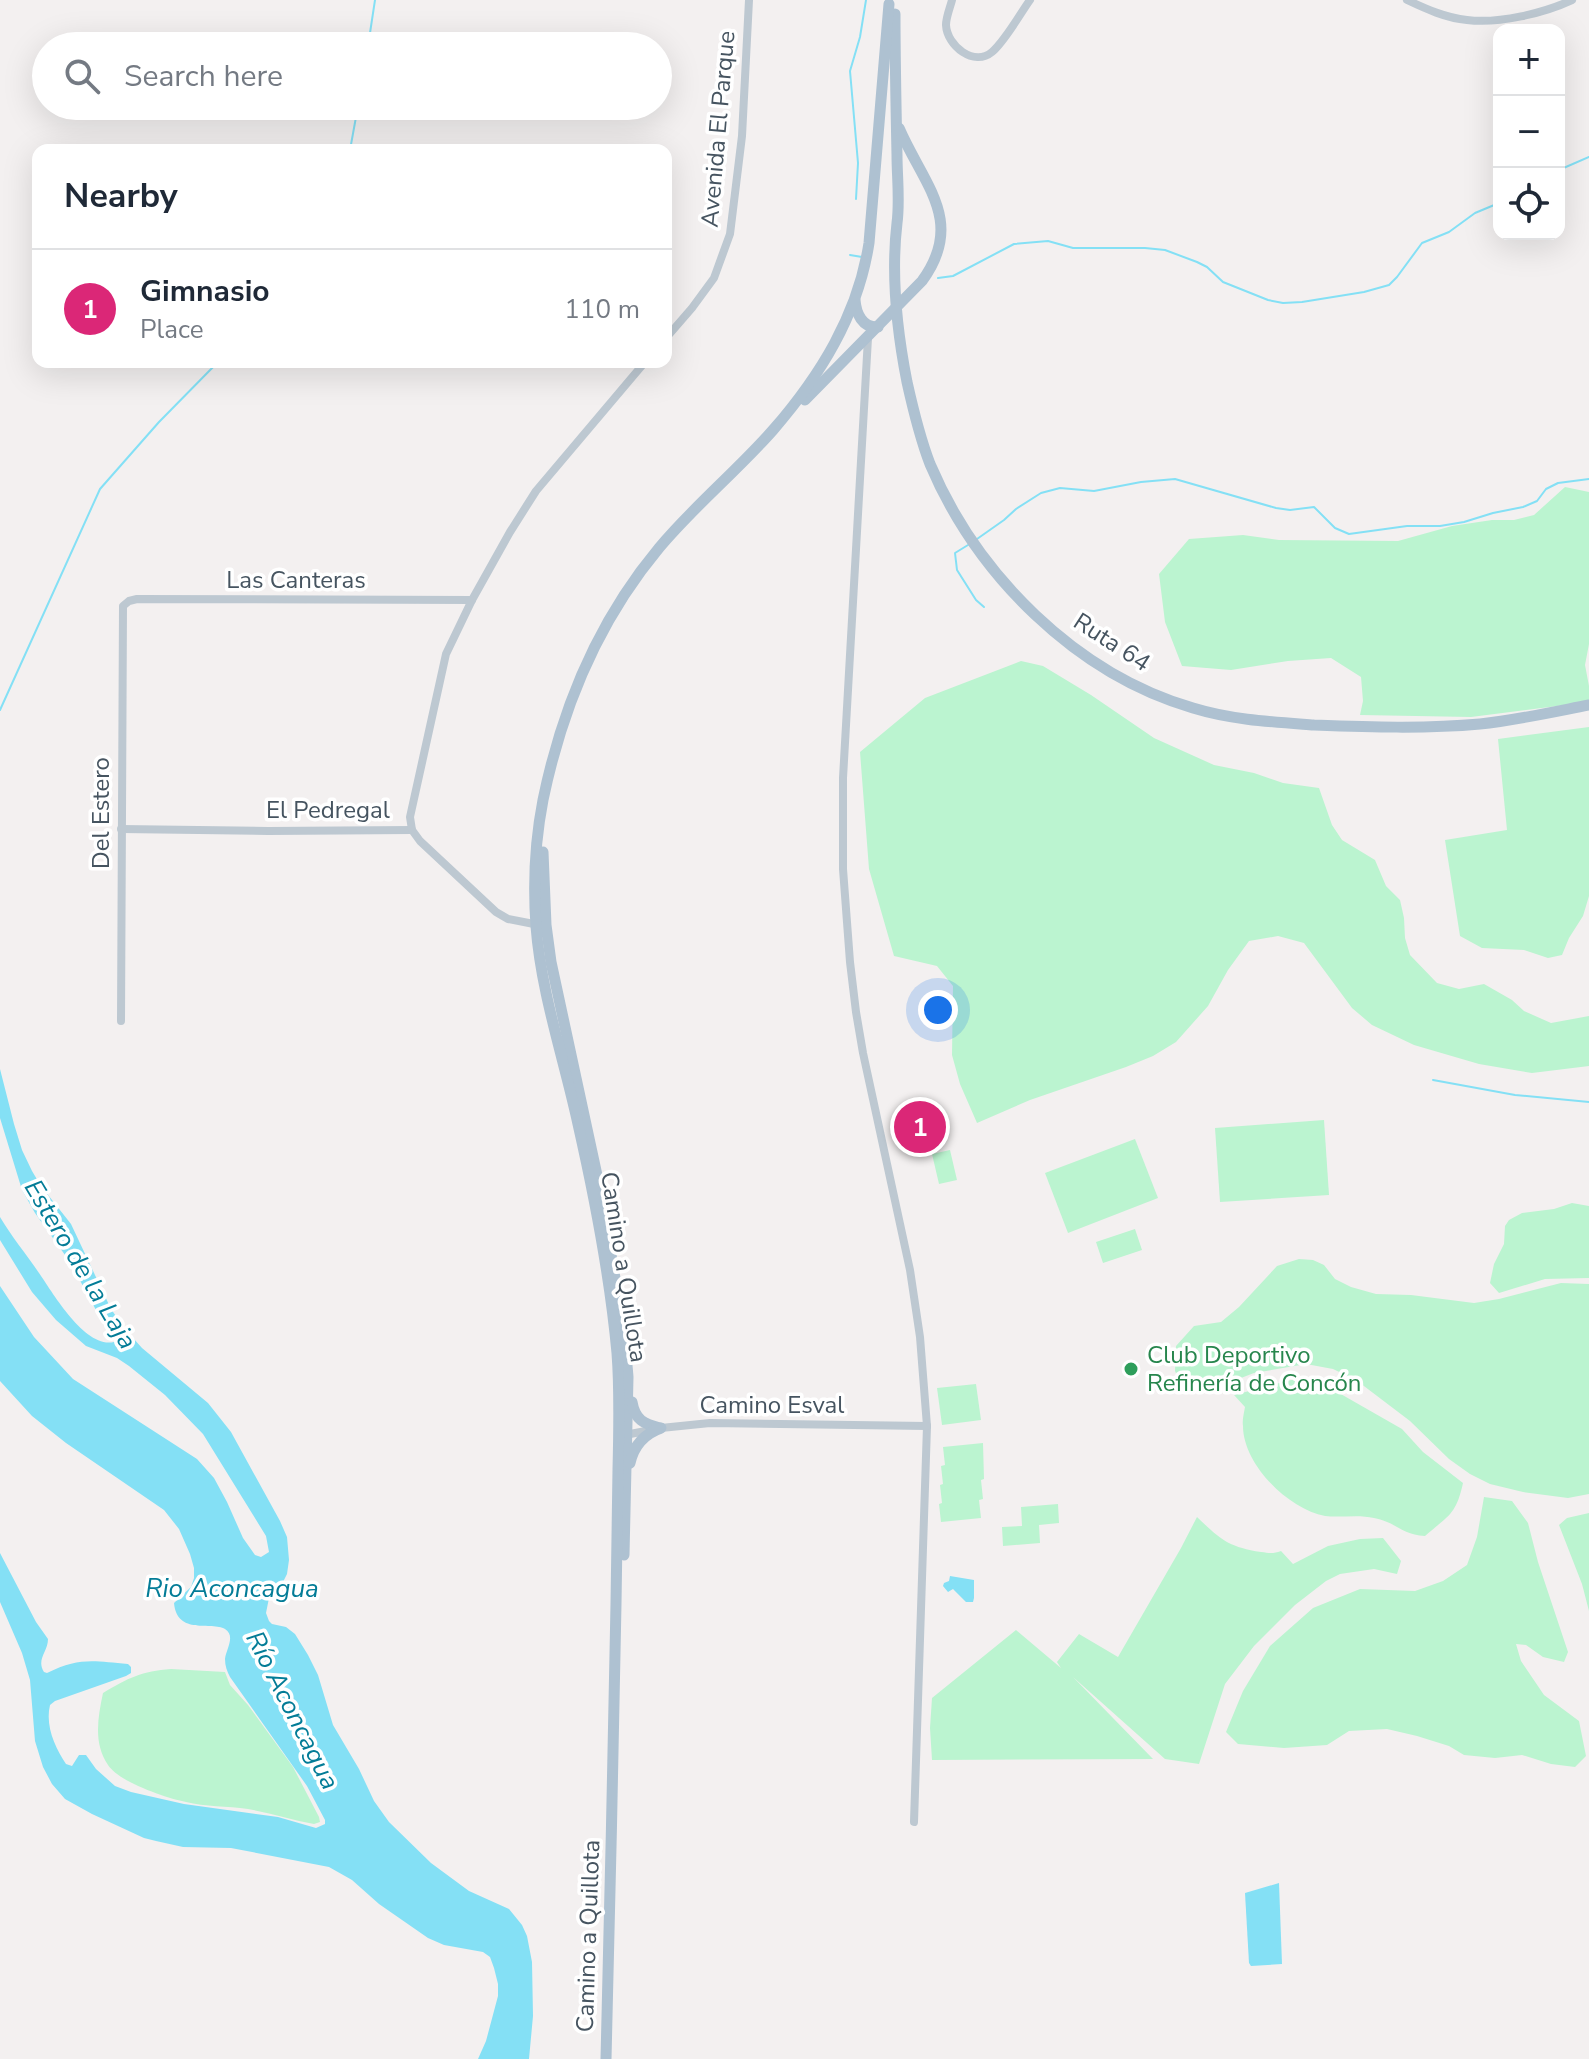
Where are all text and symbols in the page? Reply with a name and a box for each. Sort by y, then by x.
map controls [1493,24,1565,240]
button: + [1493,24,1565,96]
street label: Avenida El Parque [693,29,743,229]
search box [32,32,672,120]
icon: search [60,54,104,98]
text: Search here [124,56,283,97]
button: − [1493,96,1565,168]
button: locate [1493,168,1565,240]
text: Nearby [64,173,178,219]
text: Gimnasio [140,271,270,312]
text: 1 [82,292,98,327]
text: 110 m [564,292,640,327]
text: Place [140,312,204,347]
street label: Las Canteras [226,564,366,596]
street label: Ruta 64 [1067,605,1157,679]
street label: Del Estero [85,757,117,869]
street label: El Pedregal [266,794,390,826]
your location [918,990,958,1030]
pin: 1 [894,1097,946,1157]
street label: Camino a Quillota [593,1169,655,1365]
water label: Estero de la Laja [16,1173,145,1356]
place label: Club Deportivo Refinería de Concón [1147,1339,1361,1399]
marker: Club Deportivo Refinería de Concón [1122,1360,1140,1378]
street label: Camino Esval [700,1389,844,1421]
water label: Rio Aconcagua [145,1571,319,1606]
water label: Río Aconcagua [238,1625,348,1796]
street label: Camino a Quillota [569,1839,607,2033]

